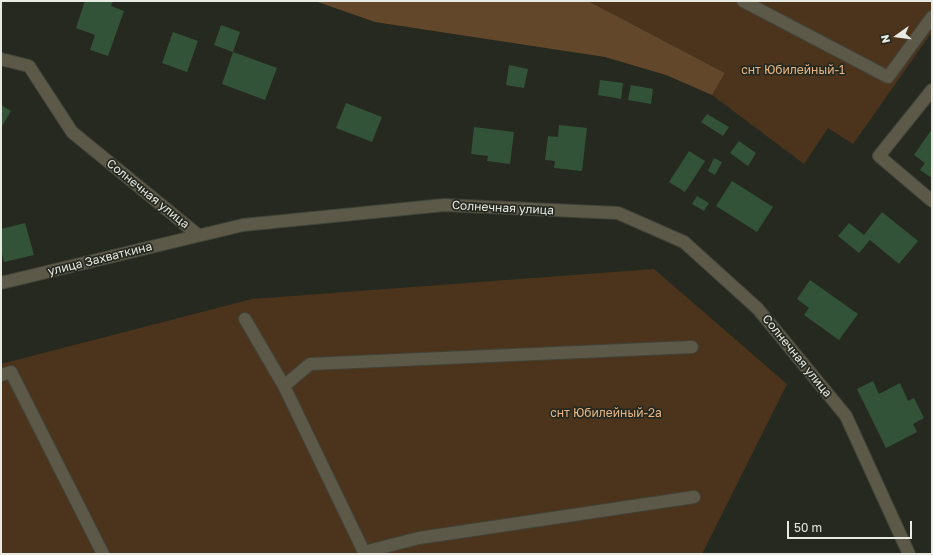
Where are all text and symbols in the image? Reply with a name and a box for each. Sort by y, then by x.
north arrow [877,16,917,56]
text: N [878,33,892,45]
park label: снт Юбилейный-1 [741,63,845,77]
street label: Солнечная улица [104,156,192,232]
street label: Солнечная улица [452,198,554,218]
street label: улица Захваткина [46,239,154,279]
street label: Солнечная улица [759,312,835,400]
park label: снт Юбилейный-2а [550,406,662,420]
scale bar [789,513,914,539]
text: 50 m [794,520,822,535]

